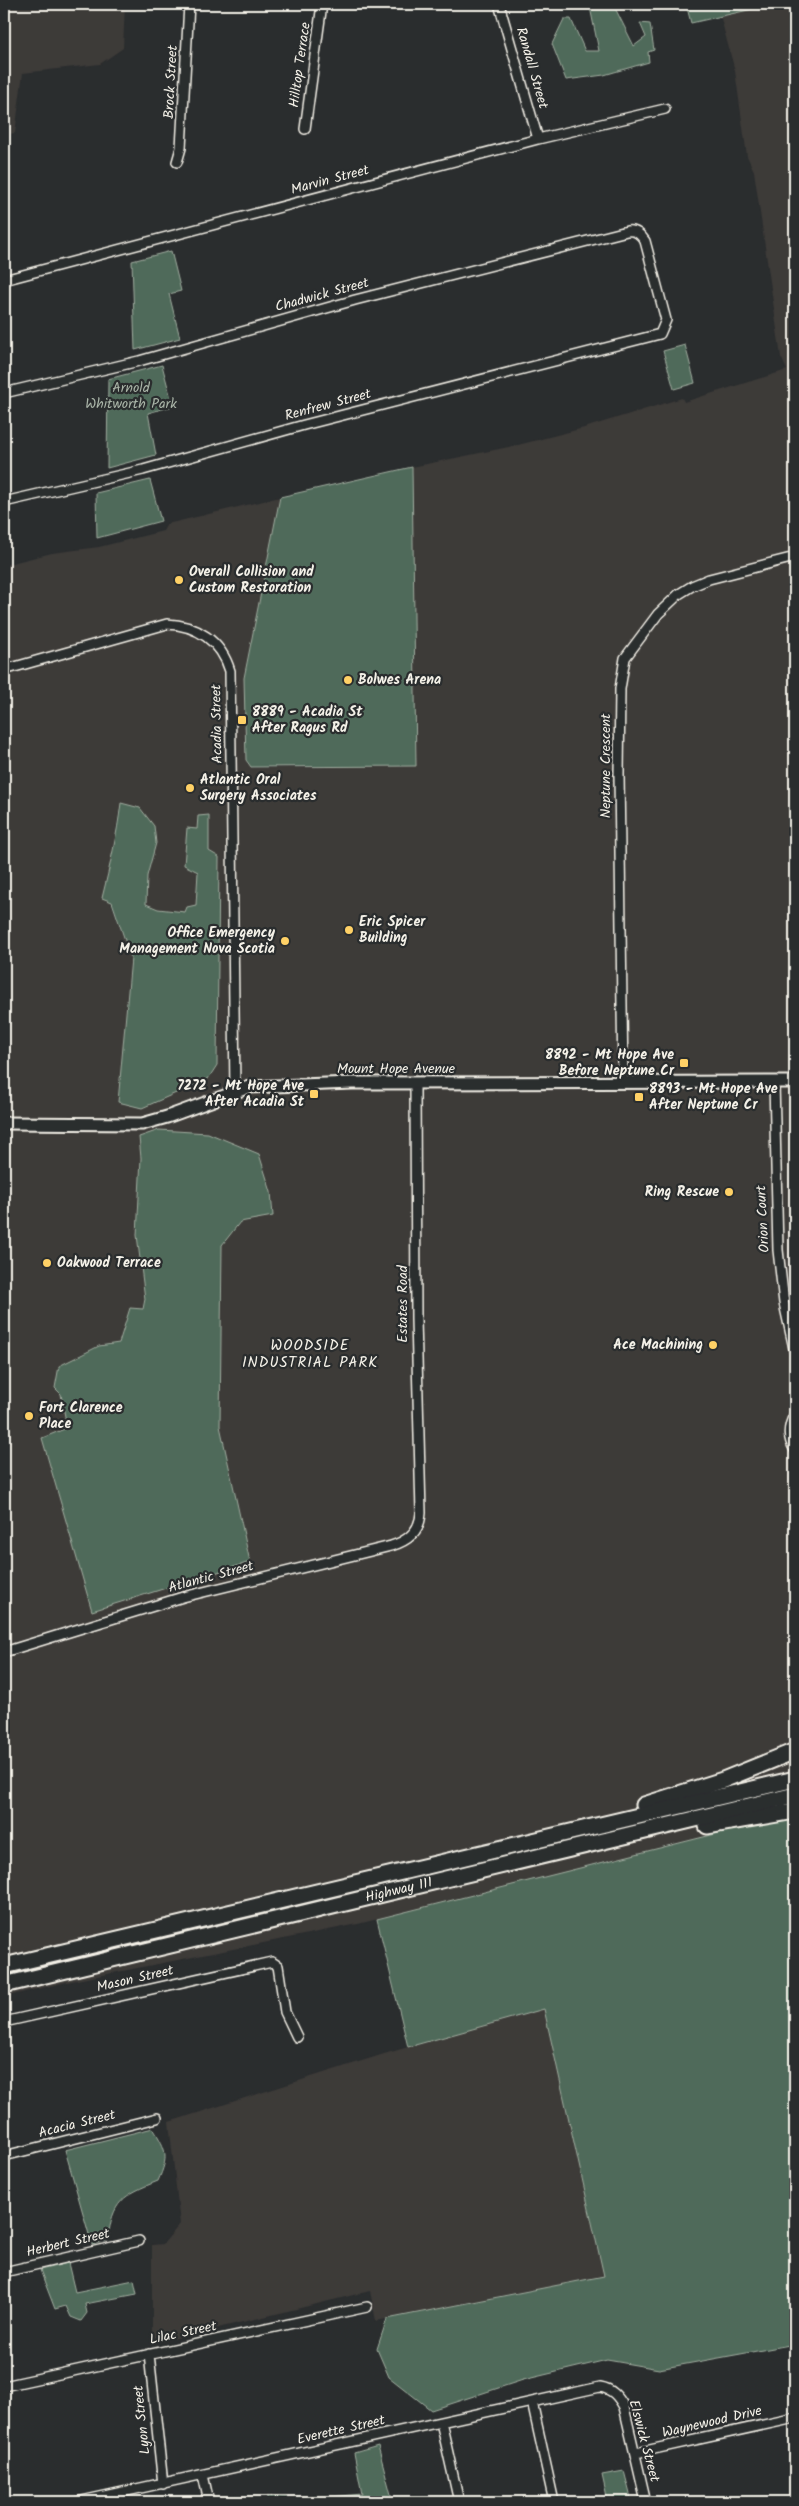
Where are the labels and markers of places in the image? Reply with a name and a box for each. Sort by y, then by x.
place label: Overall Collision and Custom Restoration [189,561,314,599]
marker: Overall Collision and Custom Restoration [173,574,185,586]
place label: Bolwes Arena [358,669,441,691]
marker: Bolwes Arena [342,674,354,686]
place label: 8889 - Acadia St After Ragus Rd [252,701,363,739]
marker: 8889 - Acadia St After Ragus Rd [236,714,248,726]
place label: Atlantic Oral Surgery Associates [200,769,317,807]
marker: Atlantic Oral Surgery Associates [184,782,196,794]
place label: Eric Spicer Building [359,911,426,949]
place label: Office Emergency Management Nova Scotia [119,922,276,960]
marker: Eric Spicer Building [343,924,355,936]
marker: Office Emergency Management Nova Scotia [279,935,291,947]
place label: 8892 - Mt Hope Ave Before Neptune Cr [545,1044,675,1082]
marker: 8892 - Mt Hope Ave Before Neptune Cr [678,1057,690,1069]
place label: 7272 - Mt Hope Ave After Acadia St [177,1075,305,1113]
place label: 8893 - Mt Hope Ave After Neptune Cr [649,1078,778,1116]
marker: 7272 - Mt Hope Ave After Acadia St [308,1088,320,1100]
marker: 8893 - Mt Hope Ave After Neptune Cr [633,1091,645,1103]
place label: Ring Rescue [645,1181,719,1203]
marker: Ring Rescue [723,1186,735,1198]
place label: Oakwood Terrace [57,1252,161,1274]
marker: Oakwood Terrace [41,1257,53,1269]
place label: Ace Machining [613,1334,703,1356]
marker: Ace Machining [707,1339,719,1351]
place label: Fort Clarence Place [39,1397,123,1435]
marker: Fort Clarence Place [23,1410,35,1422]

